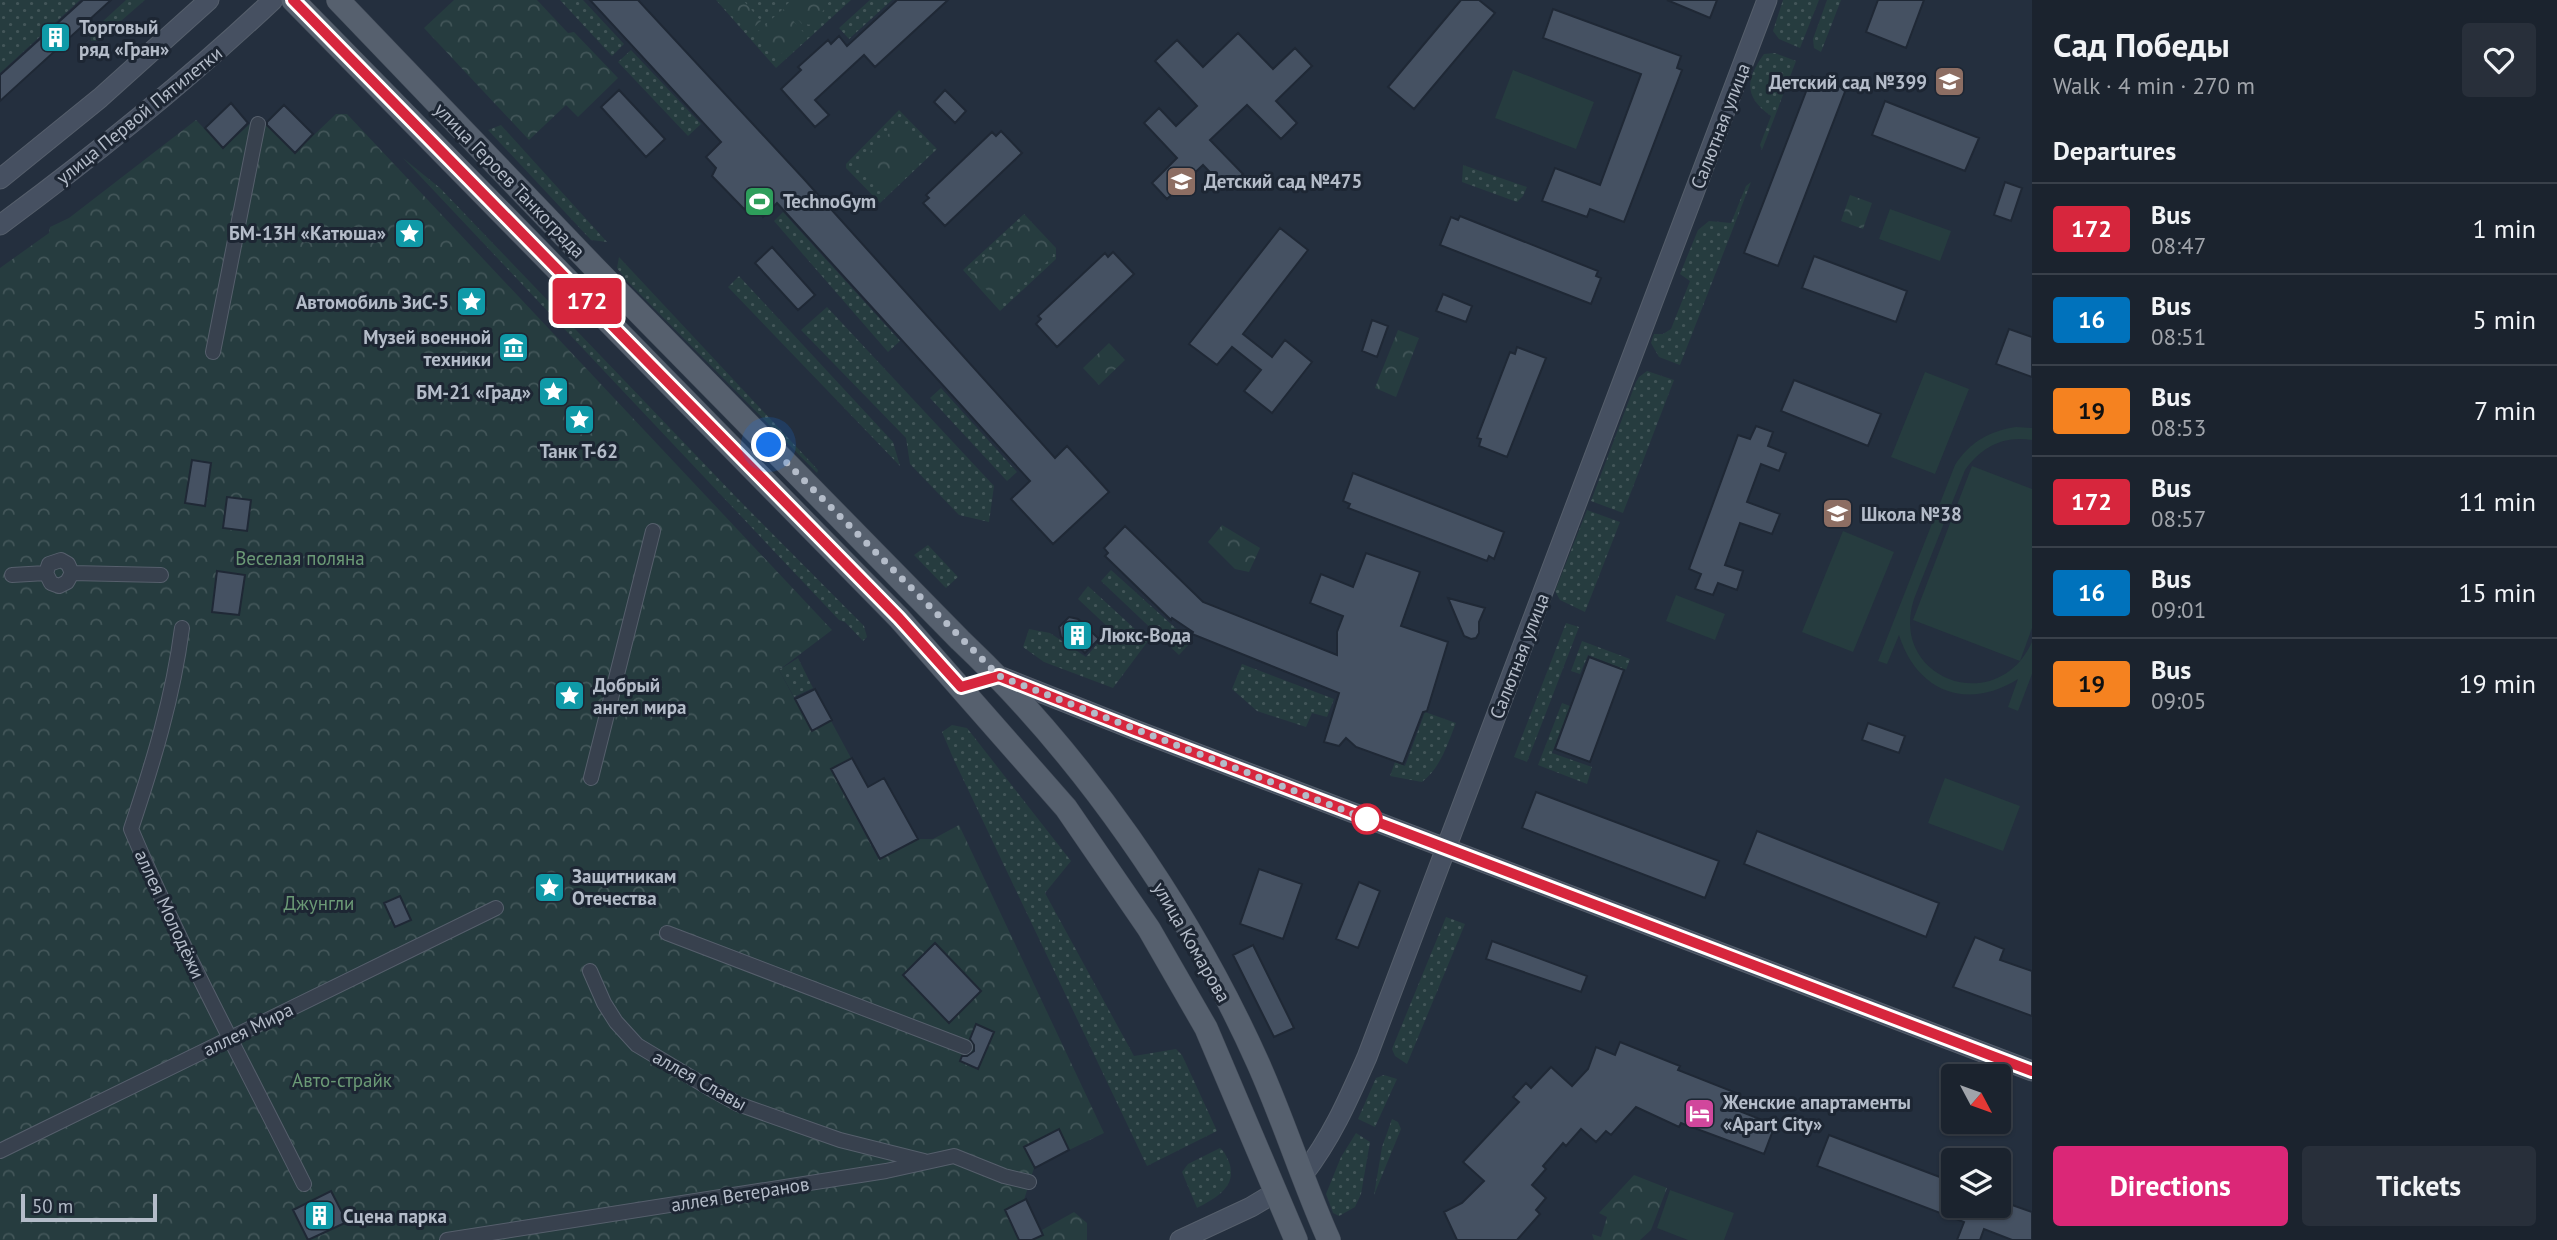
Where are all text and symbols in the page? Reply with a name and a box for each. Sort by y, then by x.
place label: Торговый ряд «Гран» [79,15,169,61]
building icon: Торговый ряд «Гран» [39,21,73,55]
text: Сад Победы [2053,23,2230,66]
button: heart [2462,23,2536,97]
street label: улица Первой Пятилетки [51,41,227,189]
street label: Салютная улица [1685,60,1755,192]
school or university icon: Детский сад №399 [1933,65,1967,99]
place label: Детский сад №399 [1769,70,1927,94]
text: Walk · 4 min · 270 m [2053,71,2255,100]
street label: улица Героев Танкограда [429,97,591,263]
text: Departures [2053,134,2176,167]
school or university icon: Детский сад №475 [1164,164,1198,198]
place label: Детский сад №475 [1204,169,1362,193]
sports icon: TechnoGym [743,184,777,218]
place label: TechnoGym [783,189,876,213]
text: Bus [2151,198,2191,231]
text: 1 min [2473,212,2536,245]
text: 172 [2071,213,2112,244]
place icon: БМ-13Н «Катюша» [392,216,426,250]
place label: БМ-13Н «Катюша» [229,221,386,245]
text: 08:47 [2151,231,2206,260]
line badge: 172 [547,278,627,324]
place icon: Автомобиль ЗиС-5 [455,285,489,319]
text: 172 [567,285,607,316]
text: Bus [2151,289,2191,322]
place label: Автомобиль ЗиС-5 [296,290,449,314]
text: 5 min [2473,303,2536,336]
text: 16 [2078,304,2105,335]
text: 08:51 [2151,322,2206,351]
place label: Музей военной техники [363,325,491,371]
museum icon: Музей военной техники [497,331,531,365]
place icon: БМ-21 «Град» [537,375,571,409]
place label: БМ-21 «Град» [416,380,531,404]
text: Bus [2151,380,2191,413]
text: 7 min [2474,394,2536,427]
text: 19 [2078,395,2105,426]
place icon: Танк Т-62 [562,403,596,437]
text: 08:53 [2151,413,2206,442]
your location [751,427,786,462]
place label: Танк Т-62 [540,439,618,463]
text: Bus [2151,471,2191,504]
text: 11 min [2458,485,2536,518]
text: 172 [2071,486,2112,517]
school or university icon: Школа №38 [1821,497,1855,531]
place label: Школа №38 [1861,502,1962,526]
text: 08:57 [2151,504,2206,533]
park label: Веселая поляна [235,546,365,570]
text: Bus [2151,562,2191,595]
text: 15 min [2458,576,2536,609]
text: 16 [2078,577,2105,608]
street label: Салютная улица [1484,590,1554,722]
text: 09:01 [2151,595,2206,624]
building icon: Люкс-Вода [1060,618,1094,652]
place label: Люкс-Вода [1099,623,1191,647]
text: Bus [2151,653,2191,686]
text: 19 min [2458,667,2536,700]
text: 19 [2078,668,2105,699]
place label: Добрый ангел мира [593,673,686,719]
place icon: Добрый ангел мира [553,679,587,713]
text: 09:05 [2151,686,2206,715]
unlabelled marker [1352,804,1382,834]
street label: аллея Молодёжи [130,846,210,982]
place label: Защитникам Отечества [572,864,677,910]
place icon: Защитникам Отечества [532,870,566,904]
street label: улица Комарова [1148,878,1236,1006]
park label: Джунгли [284,891,354,915]
street label: аллея Мира [199,997,297,1061]
street label: аллея Славы [649,1044,751,1116]
north arrow [1941,1064,2011,1134]
map controls [1941,1064,2011,1218]
park label: Авто-страйк [292,1068,392,1092]
place label: Женские апартаменты «Apart City» [1722,1090,1911,1136]
hotel icon: Женские апартаменты «Apart City» [1683,1096,1717,1130]
button: Directions [2053,1146,2288,1226]
button: Tickets [2302,1146,2536,1226]
button: layers [1941,1148,2011,1218]
street label: аллея Ветеранов [669,1171,811,1217]
scale bar [21,1191,158,1223]
text: 50 m [32,1194,73,1218]
building icon: Сцена парка [303,1199,337,1233]
place label: Сцена парка [343,1204,447,1228]

